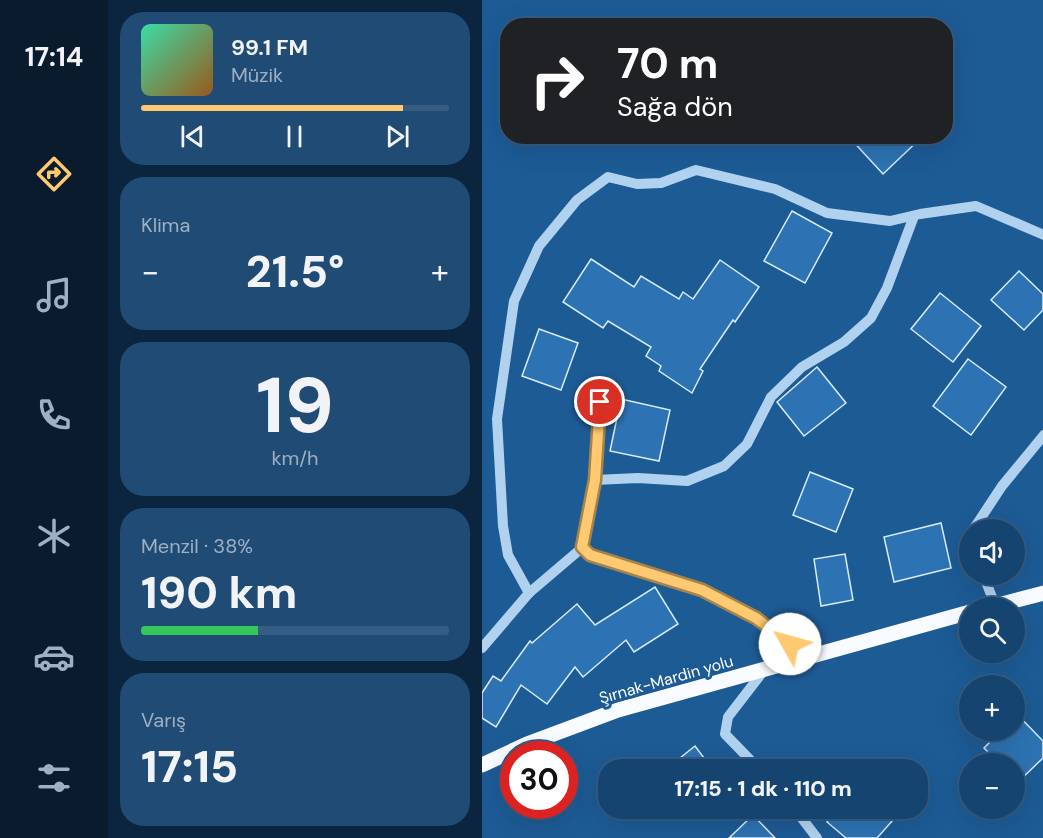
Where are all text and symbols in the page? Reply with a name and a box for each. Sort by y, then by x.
text: 99.1 FM [231,33,308,62]
text: 70 m [617,36,718,91]
text: 17:14 [25,39,83,74]
icon: right [518,42,596,120]
text: Müzik [231,62,283,88]
text: Sağa dön [617,89,733,124]
icon: previous [176,120,209,153]
icon: pause [278,120,311,153]
icon: next [381,120,414,153]
icon: directions [33,153,75,195]
text: Klima [141,212,190,238]
text: 21.5° [246,242,344,301]
text: − [141,250,159,293]
text: + [431,250,449,293]
icon: music [33,274,75,316]
text: 19 [256,355,334,456]
pin [574,376,625,427]
icon: arrive [583,385,616,418]
icon: phone [33,394,75,436]
text: km/h [271,445,319,471]
icon: climate [33,515,75,557]
map controls [959,519,1025,819]
button: sound [959,519,1025,585]
text: Menzil · 38% [141,533,253,559]
text: 190 km [141,563,297,622]
button: search [959,597,1025,663]
position arrow [758,612,822,676]
icon: car [33,636,75,678]
street label: Şırnak-Mardin yolu [597,650,736,709]
button: + [959,675,1025,741]
text: Varış [141,707,186,733]
text: 17:15 [141,737,238,796]
speed limit sign: 30 [500,741,578,819]
button: − [959,753,1025,819]
icon: filters [33,757,75,799]
text: 17:15 · 1 dk · 110 m [674,774,852,803]

